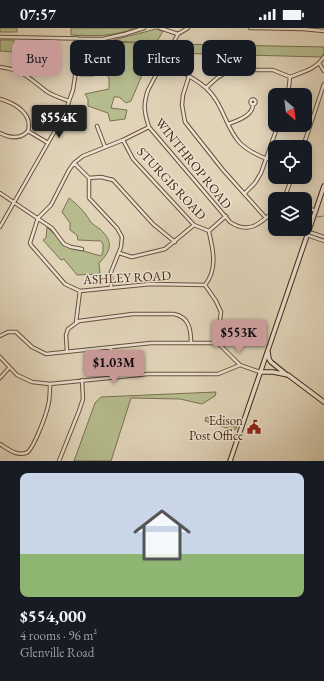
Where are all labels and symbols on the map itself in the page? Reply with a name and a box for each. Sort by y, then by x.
north arrow [268,88,312,132]
pin: $554K [31,105,87,139]
street label: WINTHROP ROAD [152,114,236,212]
street label: STURGIS ROAD [133,143,210,224]
street label: ASHLEY ROAD [82,267,172,288]
pin: $553K [211,320,267,354]
pin: $1.03M [81,350,147,384]
place label: Edison Post Office [189,412,243,444]
public building icon: Edison Post Office [246,419,262,435]

